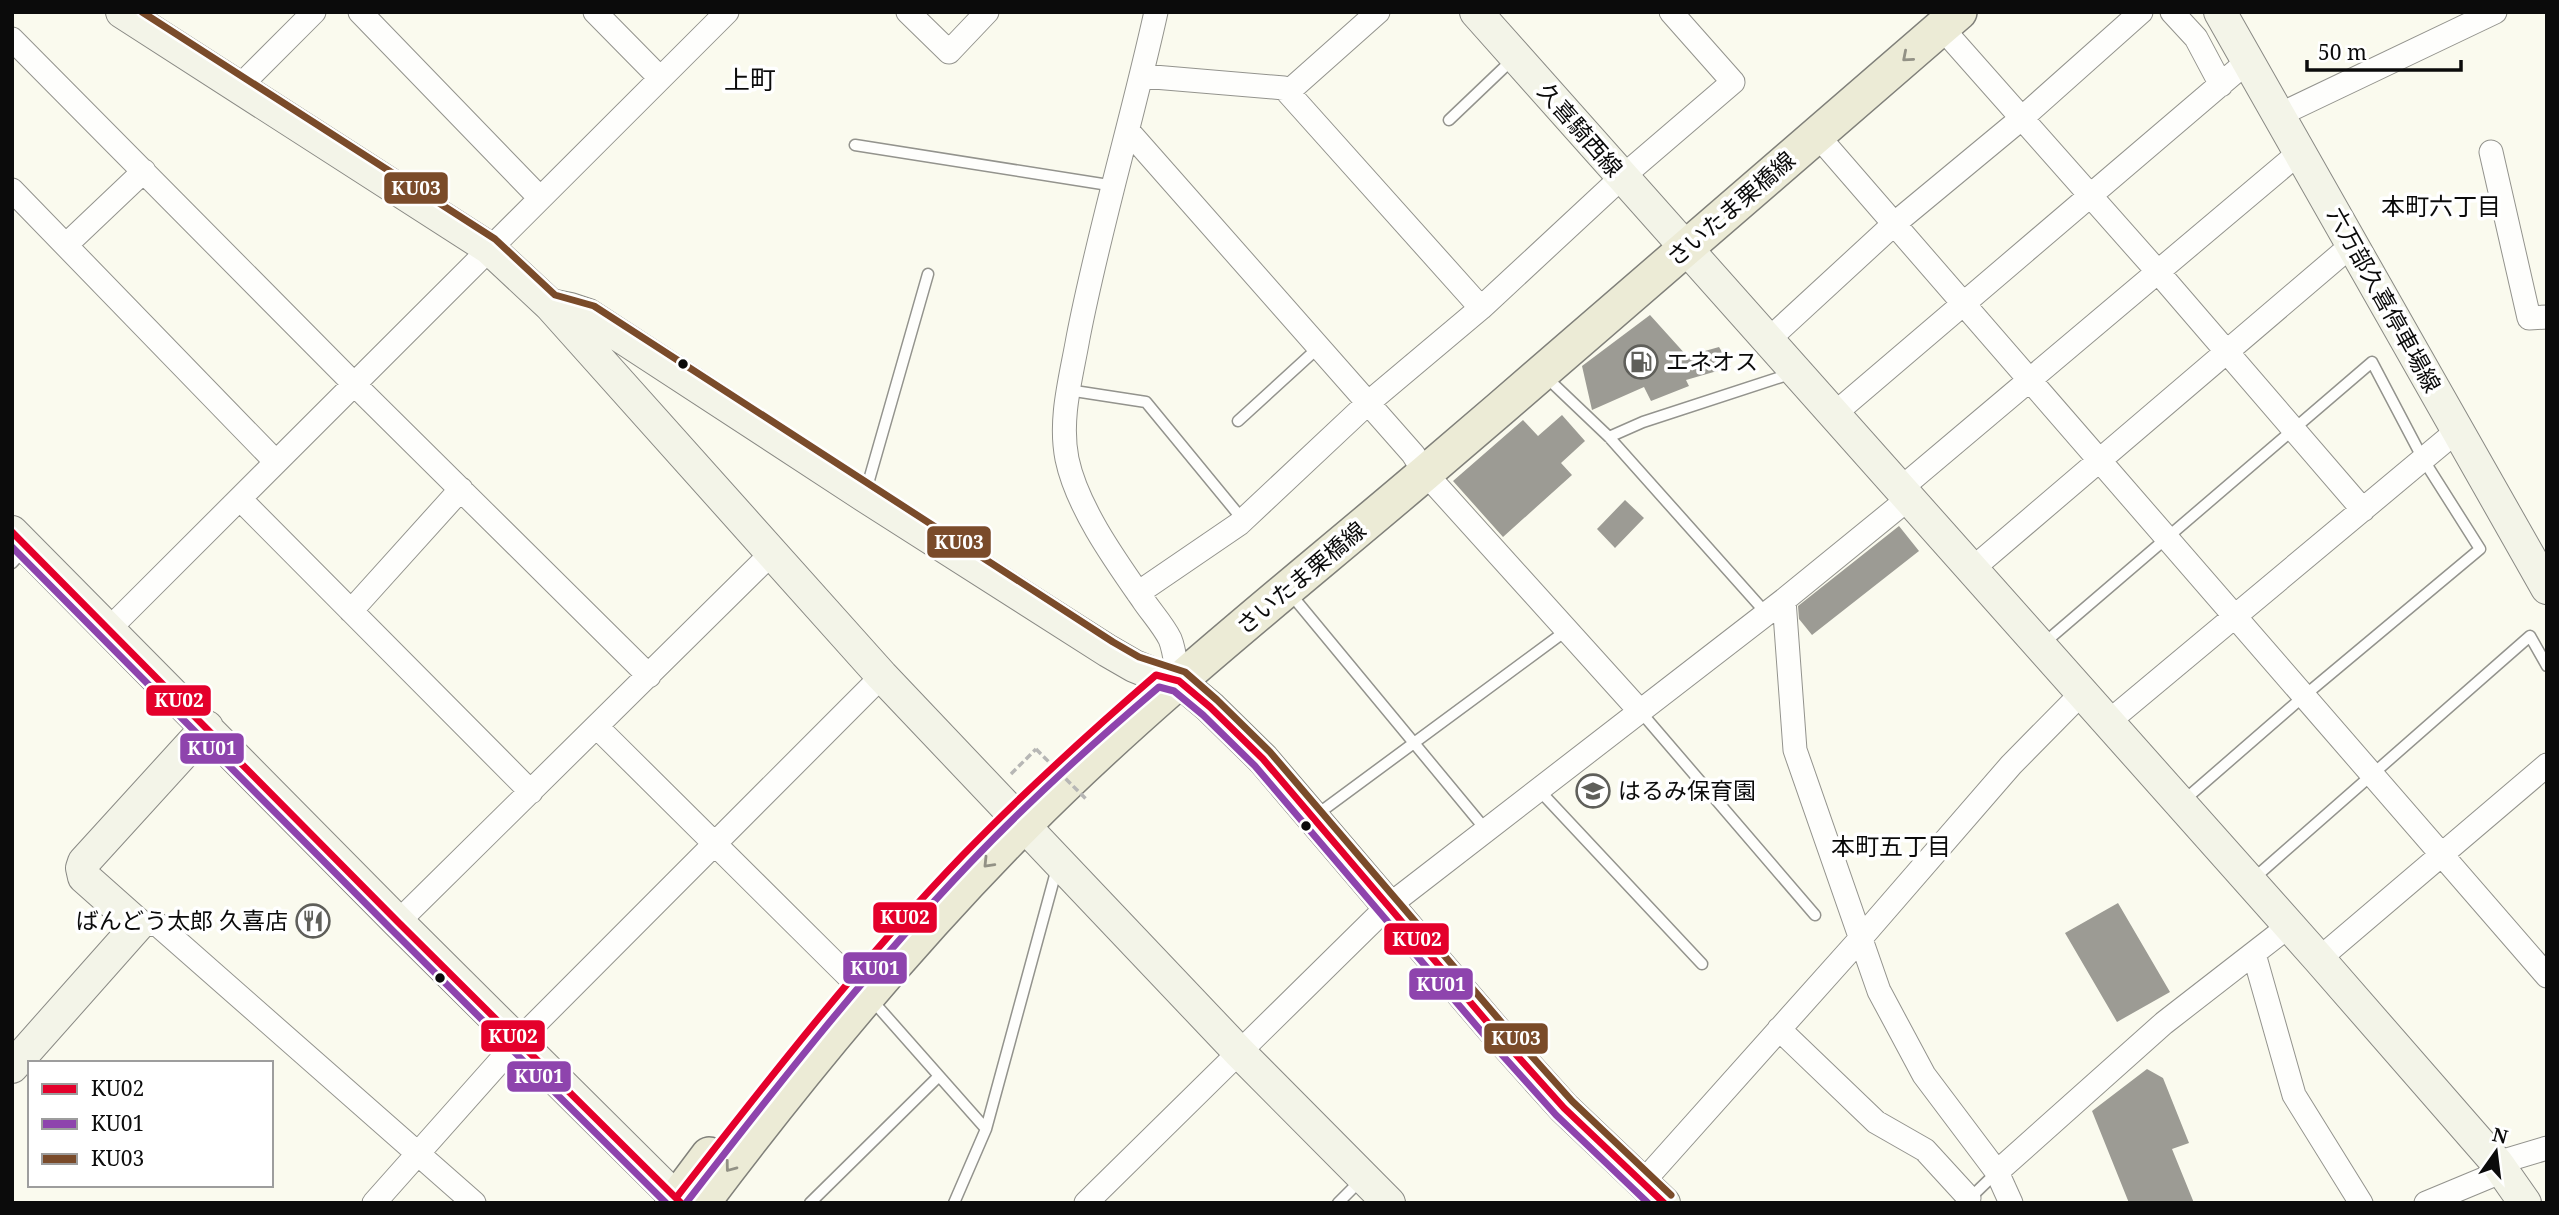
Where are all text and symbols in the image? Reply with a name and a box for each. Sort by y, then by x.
scale bar [2307,28,2461,72]
text: 50 m [2318,38,2367,66]
one-way arrow [1902,49,1915,61]
district label: 上町 [724,61,776,97]
street label: 久喜騎西線 [1531,75,1631,183]
street label: さいたま栗橋線 [1659,144,1801,273]
line badge: KU03 [383,171,449,205]
text: KU03 [391,175,441,201]
district label: 本町六丁目 [2381,189,2501,222]
street label: 六万部久喜停車場線 [2321,201,2449,398]
fuel station icon: エネオス [1622,343,1660,381]
place label: エネオス [1666,345,1758,377]
unlabelled marker [676,357,690,371]
street label: さいたま栗橋線 [1229,513,1372,641]
line badge: KU03 [926,525,992,559]
text: KU03 [934,529,984,555]
line badge: KU02 [145,684,212,717]
text: KU02 [154,687,204,713]
line badge: KU01 [179,732,245,765]
text: KU01 [187,735,237,761]
school or university icon: はるみ保育園 [1574,772,1612,810]
place label: はるみ保育園 [1618,774,1756,806]
unlabelled marker [1299,819,1313,833]
district label: 本町五丁目 [1831,829,1951,862]
one-way arrow [983,855,996,868]
line badge: KU02 [872,901,938,934]
restaurant icon: ばんどう太郎 久喜店 [294,902,332,940]
place label: ばんどう太郎 久喜店 [76,904,288,936]
text: KU02 [880,904,930,930]
line badge: KU02 [1383,922,1450,956]
text: KU02 [1392,926,1442,952]
line badge: KU01 [842,951,908,985]
text: KU01 [850,955,900,981]
line badge: KU01 [1408,967,1474,1001]
unlabelled marker [433,971,447,985]
text: KU01 [1416,971,1466,997]
line badge: KU02 [480,1019,546,1053]
line badge: KU03 [1483,1022,1549,1055]
text: KU02 [488,1023,538,1049]
text: KU03 [1491,1025,1541,1051]
line badge: KU01 [506,1060,572,1093]
legend [28,1061,273,1187]
text: KU01 [514,1063,564,1089]
text: KU02 [91,1074,144,1102]
text: KU01 [91,1109,144,1137]
north arrow [2461,1117,2531,1187]
text: N [2490,1121,2511,1150]
text: KU03 [91,1144,144,1172]
one-way arrow [725,1159,738,1171]

